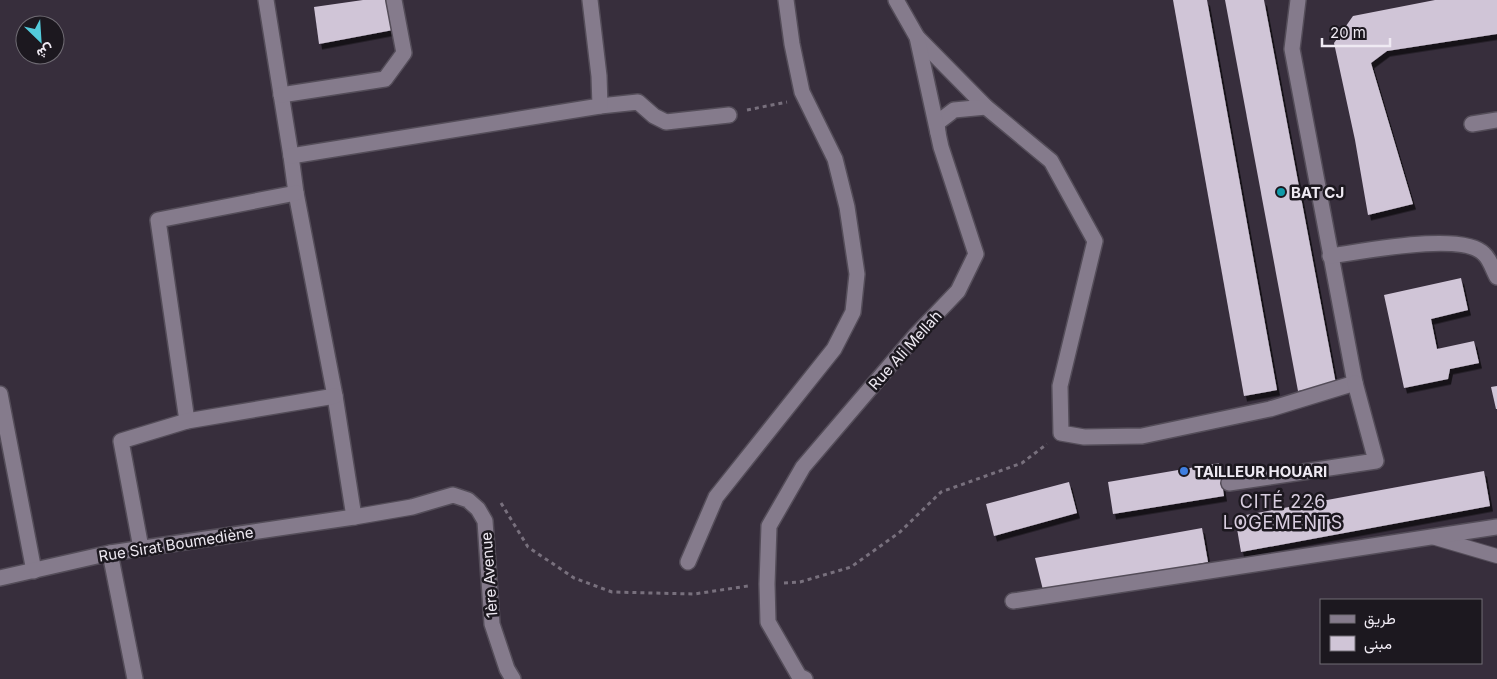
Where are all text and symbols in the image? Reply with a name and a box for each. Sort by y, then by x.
north arrow [15,15,65,65]
scale bar [1322,15,1390,47]
text: 20 m [1330,23,1366,42]
text: ش [34,40,57,64]
place label: BAT CJ [1291,183,1344,202]
marker: BAT CJ [1275,186,1287,198]
street label: Rue Ali Mellah [864,306,946,394]
place label: TAILLEUR HOUARI [1194,462,1327,481]
marker: TAILLEUR HOUARI [1178,465,1190,477]
district label: CITÉ 226 LOGEMENTS [1223,490,1343,533]
street label: Rue Sirat Boumediène [97,522,255,566]
street label: 1ère Avenue [477,531,501,619]
legend [1320,599,1482,664]
text: طريق [1364,609,1396,629]
text: مبنى [1364,634,1392,654]

